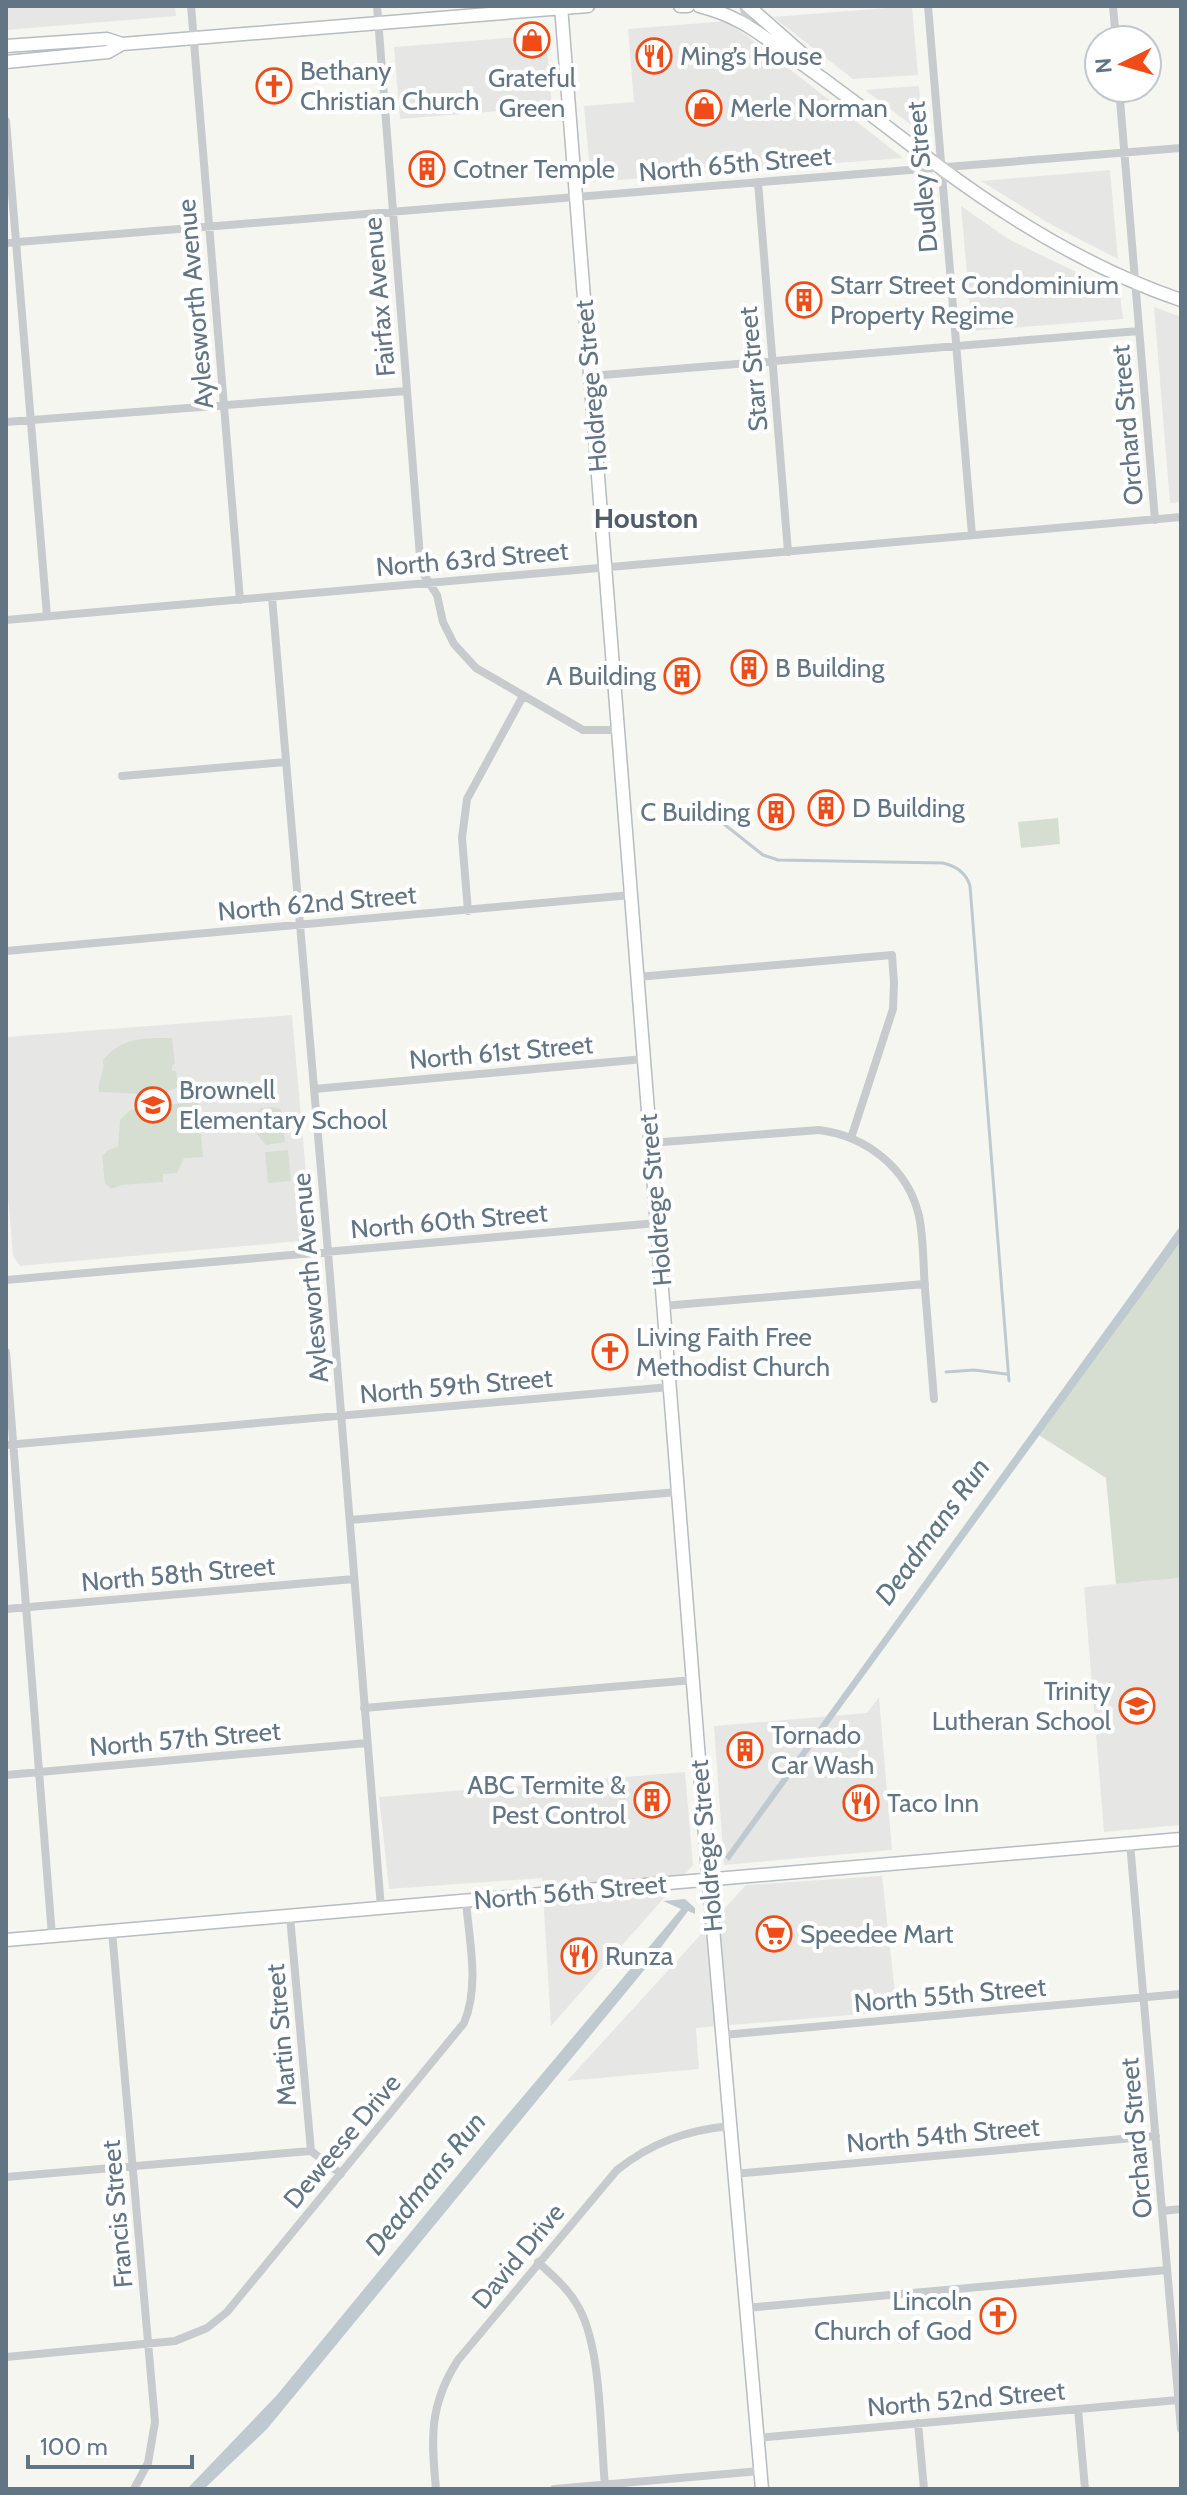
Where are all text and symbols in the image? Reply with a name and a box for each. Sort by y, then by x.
shop icon: Grateful Green [513,21,551,59]
north arrow [1083,24,1163,104]
restaurant icon: Ming’s House [635,37,673,75]
place label: Ming’s House [680,40,822,72]
place label: Bethany Christian Church [300,55,479,117]
text: N [1089,57,1118,75]
place label: Grateful Green [488,62,576,124]
church icon: Bethany Christian Church [255,67,293,105]
shop icon: Merle Norman [685,89,723,127]
place label: Merle Norman [730,92,888,124]
street label: Dudley Street [899,100,945,254]
street label: North 65th Street [637,140,833,188]
building icon: Cotner Temple [408,150,446,188]
place label: Cotner Temple [453,153,615,185]
street label: Aylesworth Avenue [170,198,220,410]
street label: Fairfax Avenue [356,216,402,378]
place label: Starr Street Condominium Property Regime [830,269,1119,331]
building icon: Starr Street Condominium Property Regime [785,281,823,319]
street label: Holdrege Street [568,298,614,473]
street label: Starr Street [732,305,774,433]
street label: Orchard Street [1104,343,1150,507]
district label: Houston [594,501,698,535]
street label: North 63rd Street [374,535,570,583]
building icon: B Building [730,649,768,687]
place label: B Building [775,652,885,684]
building icon: A Building [663,657,701,695]
place label: A Building [546,660,657,692]
building icon: D Building [807,789,845,827]
place label: D Building [852,792,966,824]
building icon: C Building [757,793,795,831]
place label: C Building [640,796,751,828]
street label: North 62nd Street [216,878,418,928]
street label: North 61st Street [408,1028,594,1076]
place label: Brownell Elementary School [179,1074,387,1136]
school or university icon: Brownell Elementary School [134,1086,172,1124]
street label: Holdrege Street [632,1112,678,1287]
street label: Aylesworth Avenue [285,1172,335,1384]
street label: North 60th Street [349,1196,549,1246]
place label: Living Faith Free Methodist Church [636,1321,830,1383]
church icon: Living Faith Free Methodist Church [591,1333,629,1371]
street label: North 59th Street [358,1362,554,1410]
water label: Deadmans Run [867,1451,997,1611]
street label: North 58th Street [80,1550,277,1598]
place label: Trinity Lutheran School [932,1675,1111,1737]
school or university icon: Trinity Lutheran School [1118,1687,1156,1725]
street label: North 57th Street [88,1715,282,1763]
place label: Tornado Car Wash [771,1719,874,1781]
building icon: Tornado Car Wash [726,1731,764,1769]
street label: Holdrege Street [683,1758,729,1933]
place label: ABC Termite & Pest Control [467,1769,626,1831]
building icon: ABC Termite & Pest Control [633,1781,671,1819]
restaurant icon: Taco Inn [842,1784,880,1822]
place label: Taco Inn [887,1787,979,1819]
street label: North 56th Street [472,1868,668,1916]
supermarket icon: Speedee Mart [755,1915,793,1953]
place label: Speedee Mart [800,1918,954,1950]
restaurant icon: Runza [560,1937,598,1975]
place label: Runza [605,1940,674,1972]
street label: Martin Street [259,1962,303,2108]
street label: North 55th Street [853,1971,1048,2019]
street label: Orchard Street [1113,2056,1159,2220]
street label: Deweese Drive [277,2067,407,2215]
water label: Deadmans Run [357,2105,493,2261]
street label: North 54th Street [845,2111,1041,2159]
street label: Francis Street [95,2139,139,2289]
street label: David Drive [465,2197,571,2315]
place label: Lincoln Church of God [814,2285,972,2347]
church icon: Lincoln Church of God [979,2297,1017,2335]
street label: North 52nd Street [866,2374,1066,2424]
scale bar [28,2419,192,2469]
text: 100 m [40,2432,108,2461]

